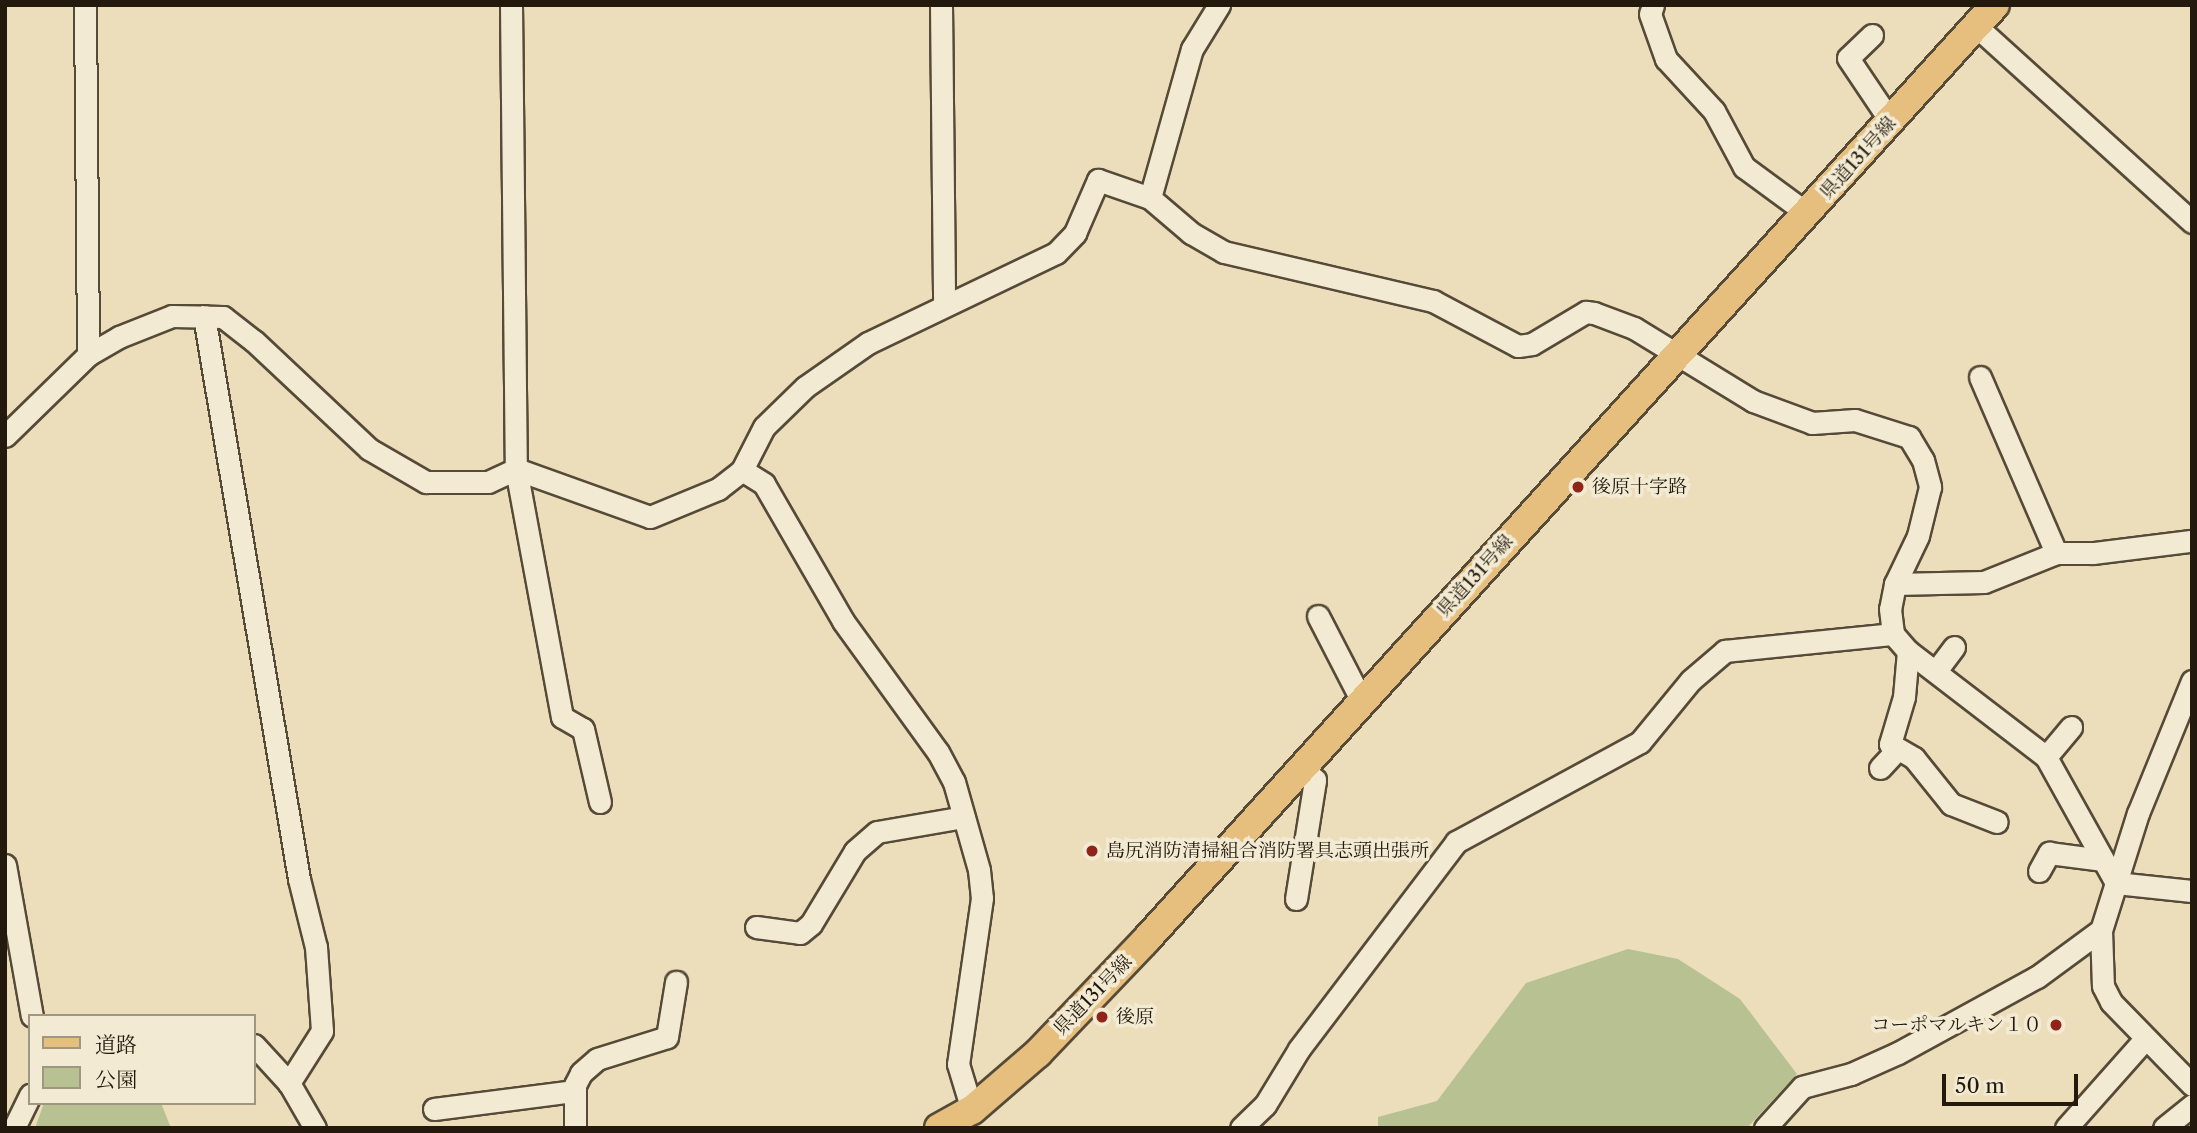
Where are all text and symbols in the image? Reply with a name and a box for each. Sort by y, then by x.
street label: 県道131号線 [1815,112,1901,204]
place label: 後原十字路 [1592,476,1687,498]
marker: 後原十字路 [1570,479,1586,495]
street label: 県道131号線 [1432,530,1518,622]
place label: 島尻消防清掃組合消防署具志頭出張所 [1106,840,1429,862]
marker: 島尻消防清掃組合消防署具志頭出張所 [1084,843,1100,859]
street label: 県道131号線 [1049,950,1137,1040]
place label: 後原 [1116,1006,1154,1028]
marker: 後原 [1094,1009,1110,1025]
legend [28,1014,256,1105]
place label: コーポマルキン１０ [1871,1014,2042,1036]
marker: コーポマルキン１０ [2048,1017,2064,1033]
text: 道路 [95,1032,137,1057]
scale bar [1945,1060,2082,1104]
text: 公園 [95,1067,137,1092]
text: 50 m [1955,1073,2005,1098]

